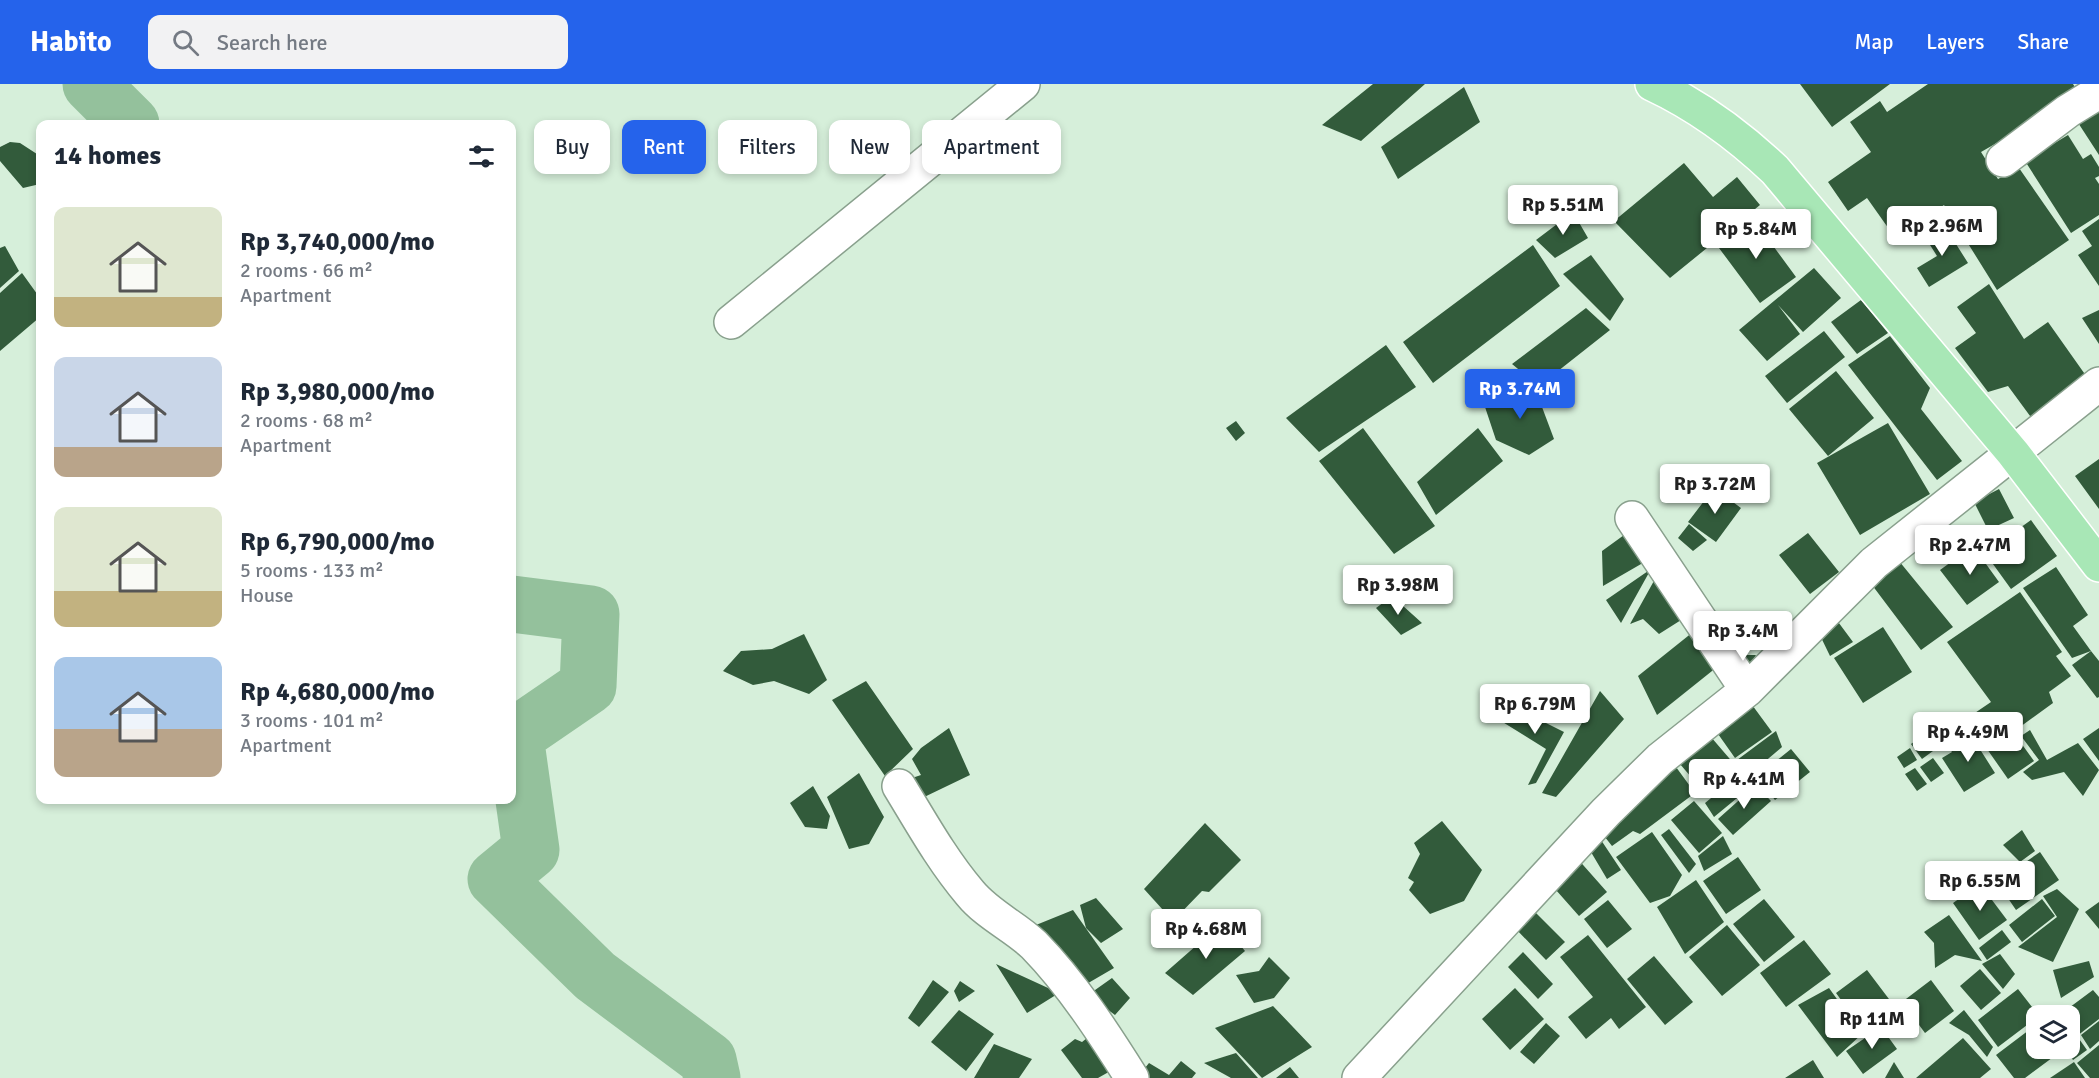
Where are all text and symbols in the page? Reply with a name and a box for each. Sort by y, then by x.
search box [148,15,568,69]
text: Habito [30,25,112,59]
icon: search [169,26,202,59]
text: Search here [217,29,328,56]
text: Map [1855,29,1893,55]
text: Layers [1926,29,1984,55]
text: Share [2017,29,2069,55]
chip: Buy [534,120,610,174]
chip: Rent [622,120,706,174]
chip: Filters [718,120,817,174]
chip: New [829,120,910,174]
chip: Apartment [922,120,1061,174]
text: 14 homes [54,140,161,172]
icon: filters [465,140,498,173]
pin: Rp 5.51M [1501,185,1625,236]
text: Rp 5.51M [1522,192,1604,217]
pin: Rp 2.96M [1880,206,2004,257]
pin: Rp 5.84M [1694,209,1818,260]
text: Rp 2.96M [1901,213,1983,238]
text: Rp 5.84M [1715,216,1797,241]
text: Rp 3,740,000/mo [240,226,434,258]
icon: home [102,231,174,303]
text: 2 rooms · 66 m² [240,258,373,283]
text: Apartment [240,283,332,308]
pin: Rp 3.74M [1458,369,1582,420]
text: Rp 3,980,000/mo [240,376,434,408]
text: Rp 3.74M [1479,376,1561,401]
icon: home [102,381,174,453]
text: 2 rooms · 68 m² [240,408,373,433]
text: Apartment [240,433,332,458]
pin: Rp 3.72M [1653,464,1777,515]
text: Rp 3.72M [1674,471,1756,496]
pin: Rp 2.47M [1908,525,2032,576]
text: Rp 6,790,000/mo [240,526,434,558]
icon: home [102,531,174,603]
text: Rp 2.47M [1929,532,2011,557]
text: 5 rooms · 133 m² [240,558,384,583]
pin: Rp 3.98M [1336,565,1460,616]
text: Rp 3.98M [1357,572,1439,597]
text: House [240,583,294,608]
pin: Rp 3.4M [1688,611,1798,662]
text: Rp 3.4M [1707,618,1779,643]
text: Rp 4,680,000/mo [240,676,434,708]
icon: home [102,681,174,753]
pin: Rp 6.79M [1473,684,1597,735]
text: Rp 6.79M [1494,691,1576,716]
text: 3 rooms · 101 m² [240,708,384,733]
pin: Rp 4.49M [1906,712,2030,763]
text: Rp 4.49M [1927,719,2009,744]
text: Apartment [240,733,332,758]
pin: Rp 4.41M [1682,759,1806,810]
text: Rp 4.41M [1703,766,1785,791]
pin: Rp 6.55M [1918,861,2042,912]
text: Rp 6.55M [1939,868,2021,893]
pin: Rp 4.68M [1144,909,1268,960]
text: Rp 4.68M [1165,916,1247,941]
pin: Rp 11M [1823,999,1921,1050]
map controls [2026,1005,2080,1059]
button: layers [2026,1005,2080,1059]
text: Rp 11M [1839,1006,1905,1031]

